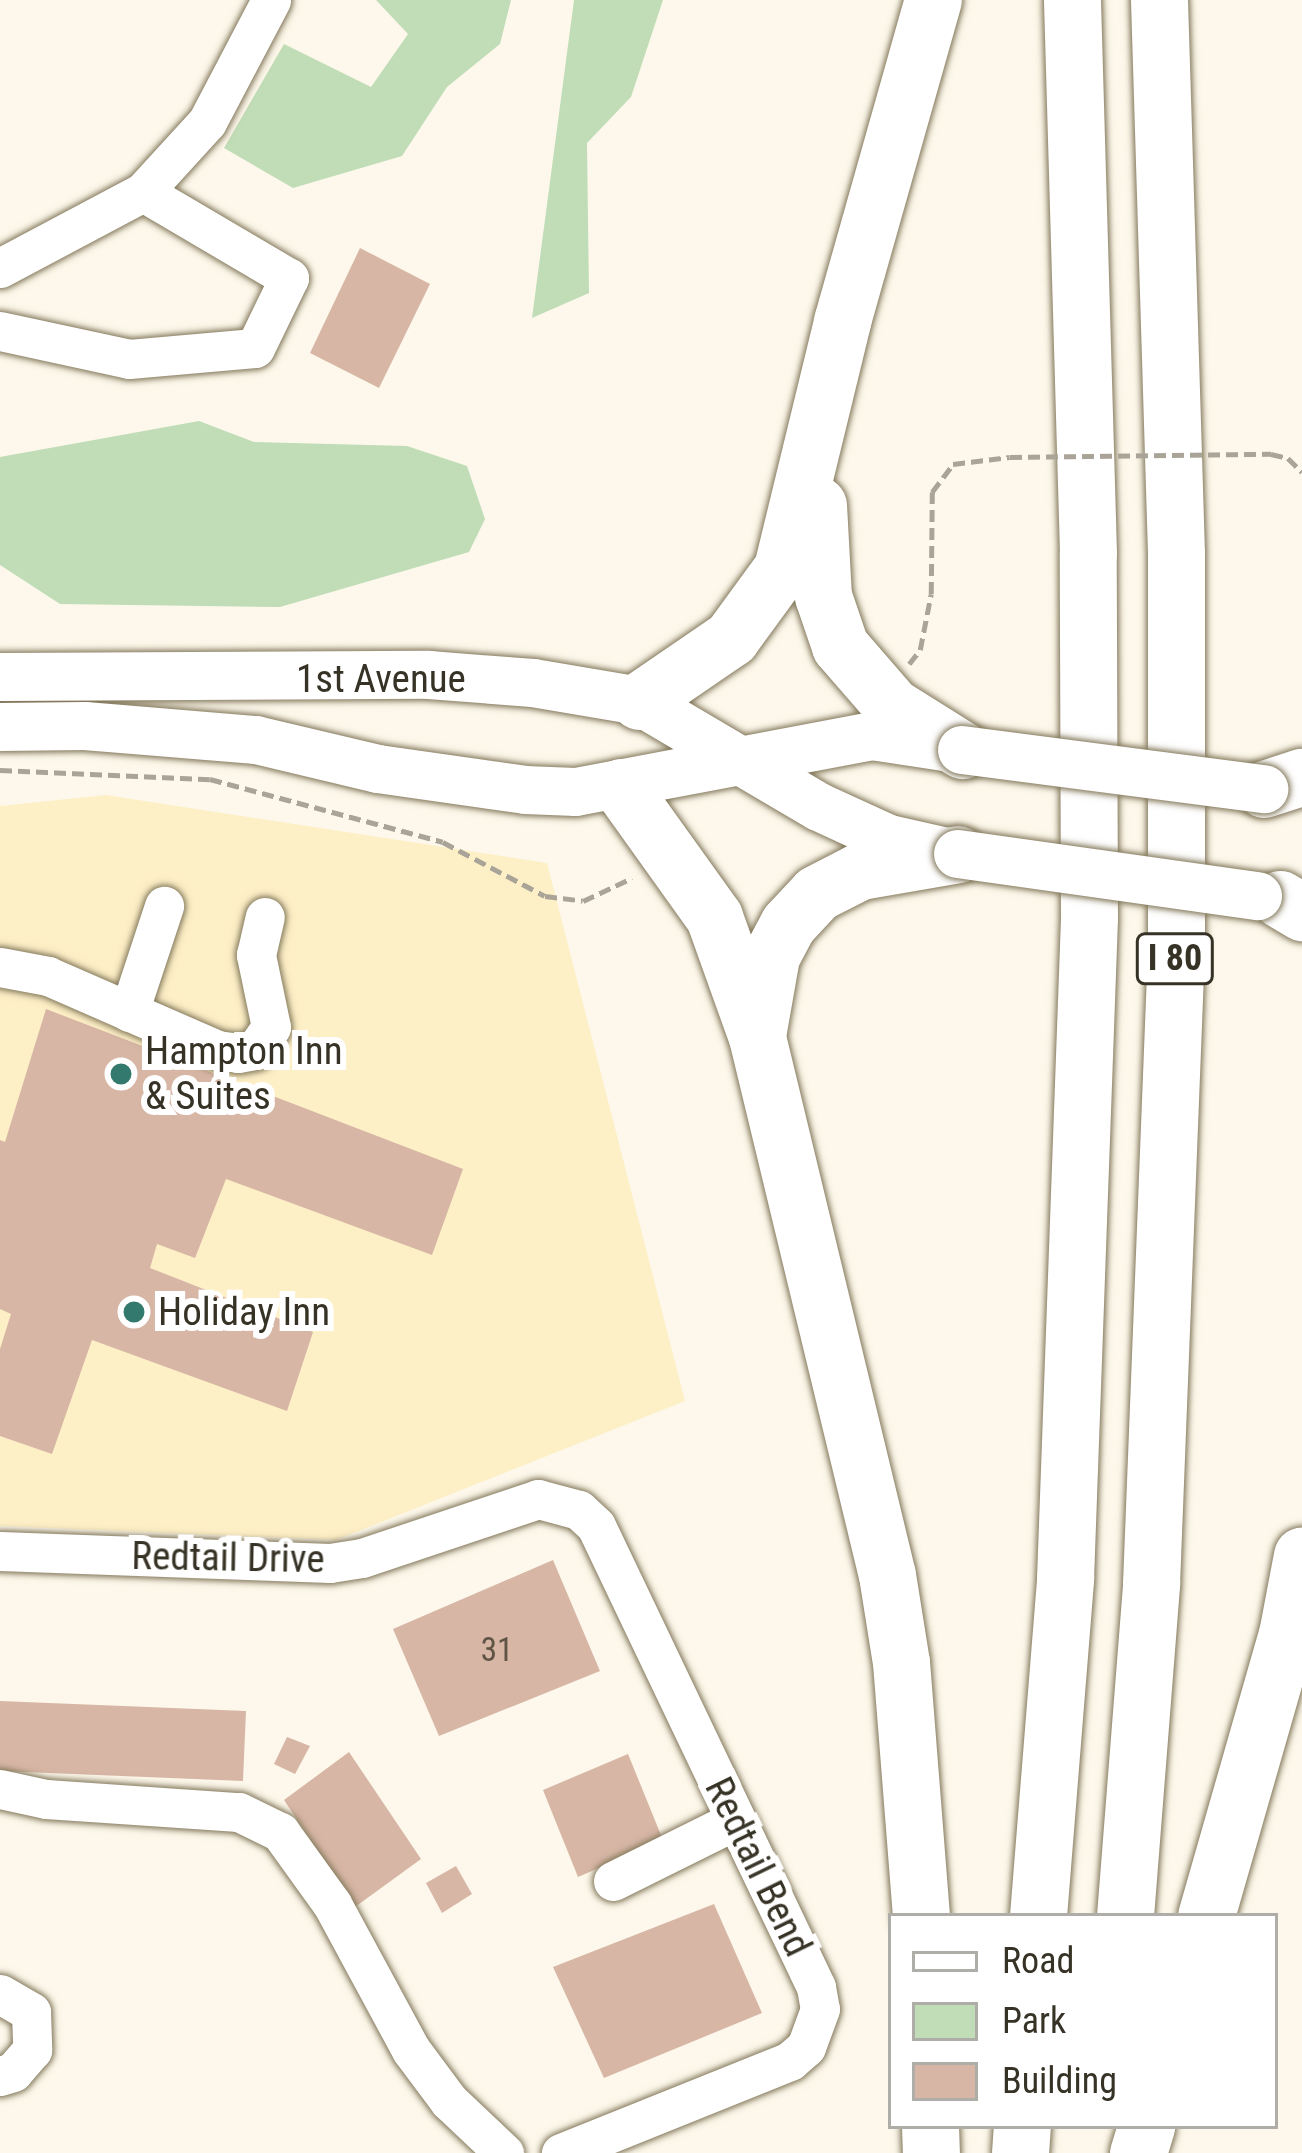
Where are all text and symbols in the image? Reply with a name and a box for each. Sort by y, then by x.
street label: 1st Avenue [296,656,466,702]
road number: I 80 [1133,929,1217,989]
place label: Hampton Inn & Suites [145,1029,343,1120]
marker: Hampton Inn & Suites [108,1061,134,1087]
place label: Holiday Inn [158,1289,330,1335]
marker: Holiday Inn [121,1299,147,1325]
street label: Redtail Drive [131,1533,325,1583]
house number: 31 [481,1630,513,1670]
street label: Redtail Bend [695,1770,821,1964]
legend [888,1913,1278,2129]
text: Road [1002,1940,1074,1982]
text: Park [1002,2000,1066,2042]
text: Building [1002,2060,1117,2102]

